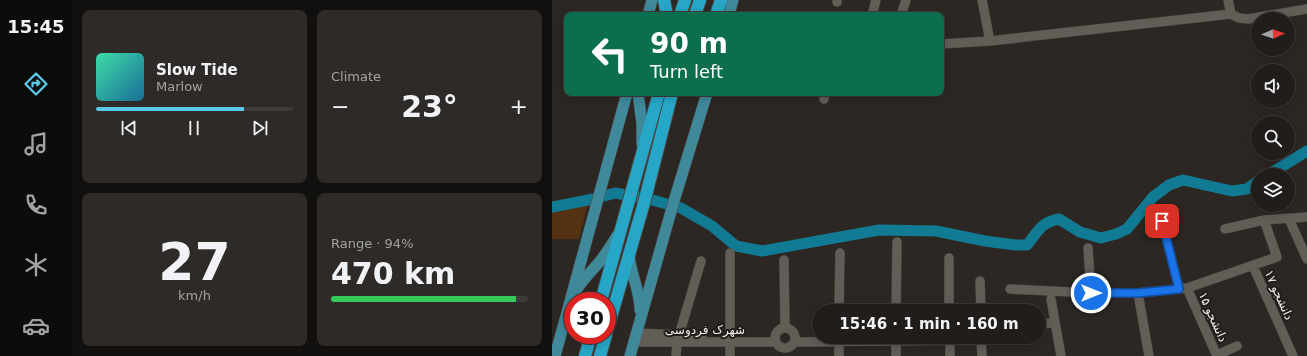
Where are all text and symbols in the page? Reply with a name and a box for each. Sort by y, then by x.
north arrow [1251,12,1295,56]
map controls [1251,12,1295,212]
text: 15:45 [7,16,65,37]
text: 90 m [650,27,728,60]
icon: left [584,28,636,80]
text: Slow Tide [156,61,238,79]
text: Turn left [650,61,723,82]
button: sound [1251,64,1295,108]
text: Climate [331,69,381,84]
icon: directions [22,70,50,98]
text: Marlow [156,79,203,94]
text: 23° [401,89,458,124]
text: − [331,94,349,119]
text: + [510,94,528,119]
button: search [1251,116,1295,160]
icon: previous [118,117,140,139]
icon: pause [183,117,205,139]
icon: next [249,117,271,139]
icon: music [22,130,50,158]
button: layers [1251,168,1295,212]
icon: phone [22,191,50,219]
pin [1145,204,1179,238]
icon: arrive [1151,210,1173,232]
text: 27 [158,232,231,292]
text: Range · 94% [331,236,414,251]
icon: climate [22,251,50,279]
text: 470 km [331,256,455,291]
street label: دانشجو ۱۷ [1261,268,1296,323]
position arrow [1070,272,1112,314]
text: km/h [178,288,211,303]
street label: دانشجو ۱۵ [1195,290,1230,345]
speed limit sign: 30 [564,292,616,344]
icon: car [22,312,50,340]
text: 15:46 · 1 min · 160 m [839,315,1019,333]
street label: شهرک فردوسی [665,323,745,338]

